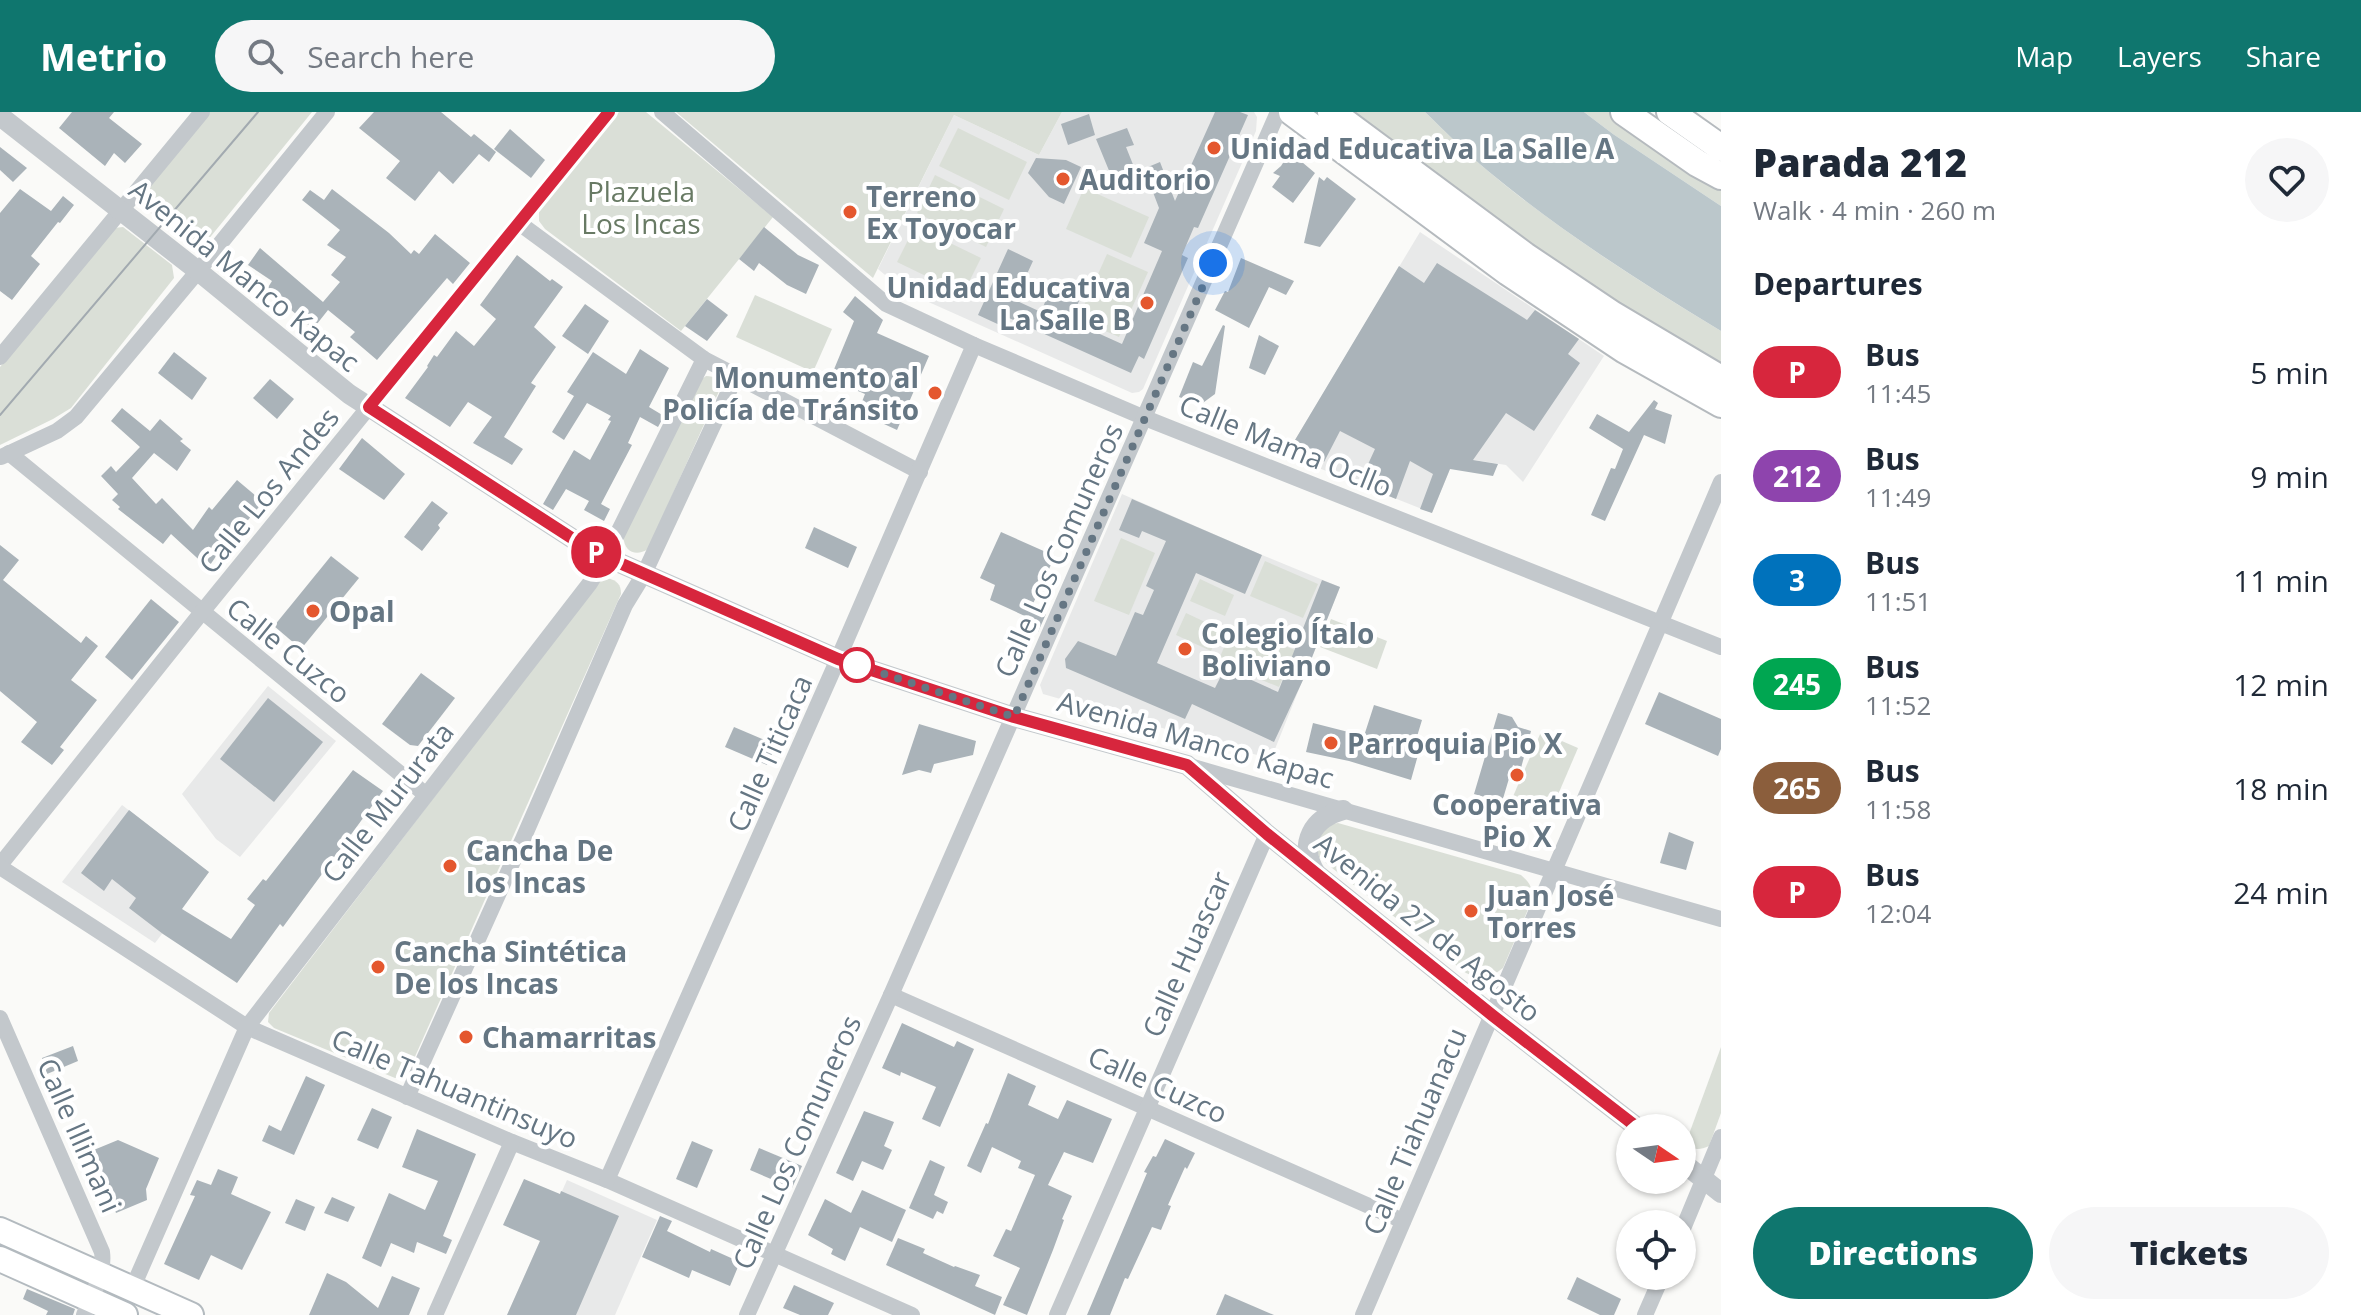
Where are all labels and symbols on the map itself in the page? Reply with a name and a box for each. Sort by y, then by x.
place label: Unidad Educativa La Salle A [1230,129,1615,167]
marker: Unidad Educativa La Salle A [1205,139,1223,157]
place label: Auditorio [1079,160,1211,198]
street label: Avenida Manco Kapac [122,170,368,380]
marker: Auditorio [1054,170,1072,188]
park label: Plazuela Los Incas [581,172,701,242]
place label: Terreno Ex Toyocar [866,177,1016,247]
marker: Terreno Ex Toyocar [841,203,859,221]
your location [1193,243,1233,283]
place label: Unidad Educativa La Salle B [887,268,1131,338]
marker: Unidad Educativa La Salle B [1138,294,1156,312]
place label: Monumento al Policía de Tránsito [662,358,919,428]
marker: Monumento al Policía de Tránsito [926,384,944,402]
street label: Calle Mama Ocllo [1174,385,1398,505]
street label: Calle Los Andes [189,399,347,581]
street label: Calle Los Comuneros [985,417,1131,683]
line badge: P [570,526,622,578]
street label: Calle Cuzco [219,588,359,712]
place label: Opal [329,592,394,630]
marker: Opal [304,602,322,620]
place label: Colegio Ítalo Boliviano [1201,614,1374,684]
marker: Colegio Ítalo Boliviano [1176,640,1194,658]
unlabelled marker [840,648,874,682]
street label: Calle Titicaca [718,669,820,837]
street label: Avenida Manco Kapac [1053,681,1339,797]
street label: Calle Mururata [312,714,462,890]
place label: Parroquia Pio X [1347,724,1563,762]
marker: Parroquia Pio X [1322,734,1340,752]
marker: Cooperativa Pio X [1508,766,1526,784]
place label: Cooperativa Pio X [1432,785,1602,855]
street label: Avenida 27 de Agosto [1307,824,1549,1030]
place label: Cancha De los Incas [466,831,613,901]
marker: Cancha De los Incas [441,857,459,875]
street label: Calle Huascar [1133,865,1240,1043]
place label: Juan José Torres [1484,876,1614,946]
marker: Juan José Torres [1462,902,1480,920]
place label: Cancha Sintética De los Incas [394,932,627,1002]
marker: Cancha Sintética De los Incas [369,958,387,976]
street label: Calle Los Comuneros [723,1009,869,1275]
place label: Chamarritas [482,1018,657,1056]
street label: Calle Tahuantinsuyo [326,1019,584,1157]
street label: Calle Tiahuanacu [1353,1022,1475,1240]
marker: Chamarritas [457,1028,475,1046]
street label: Calle Cuzco [1082,1036,1234,1132]
street label: Calle Illimani [29,1052,131,1218]
north arrow [1616,1114,1696,1194]

